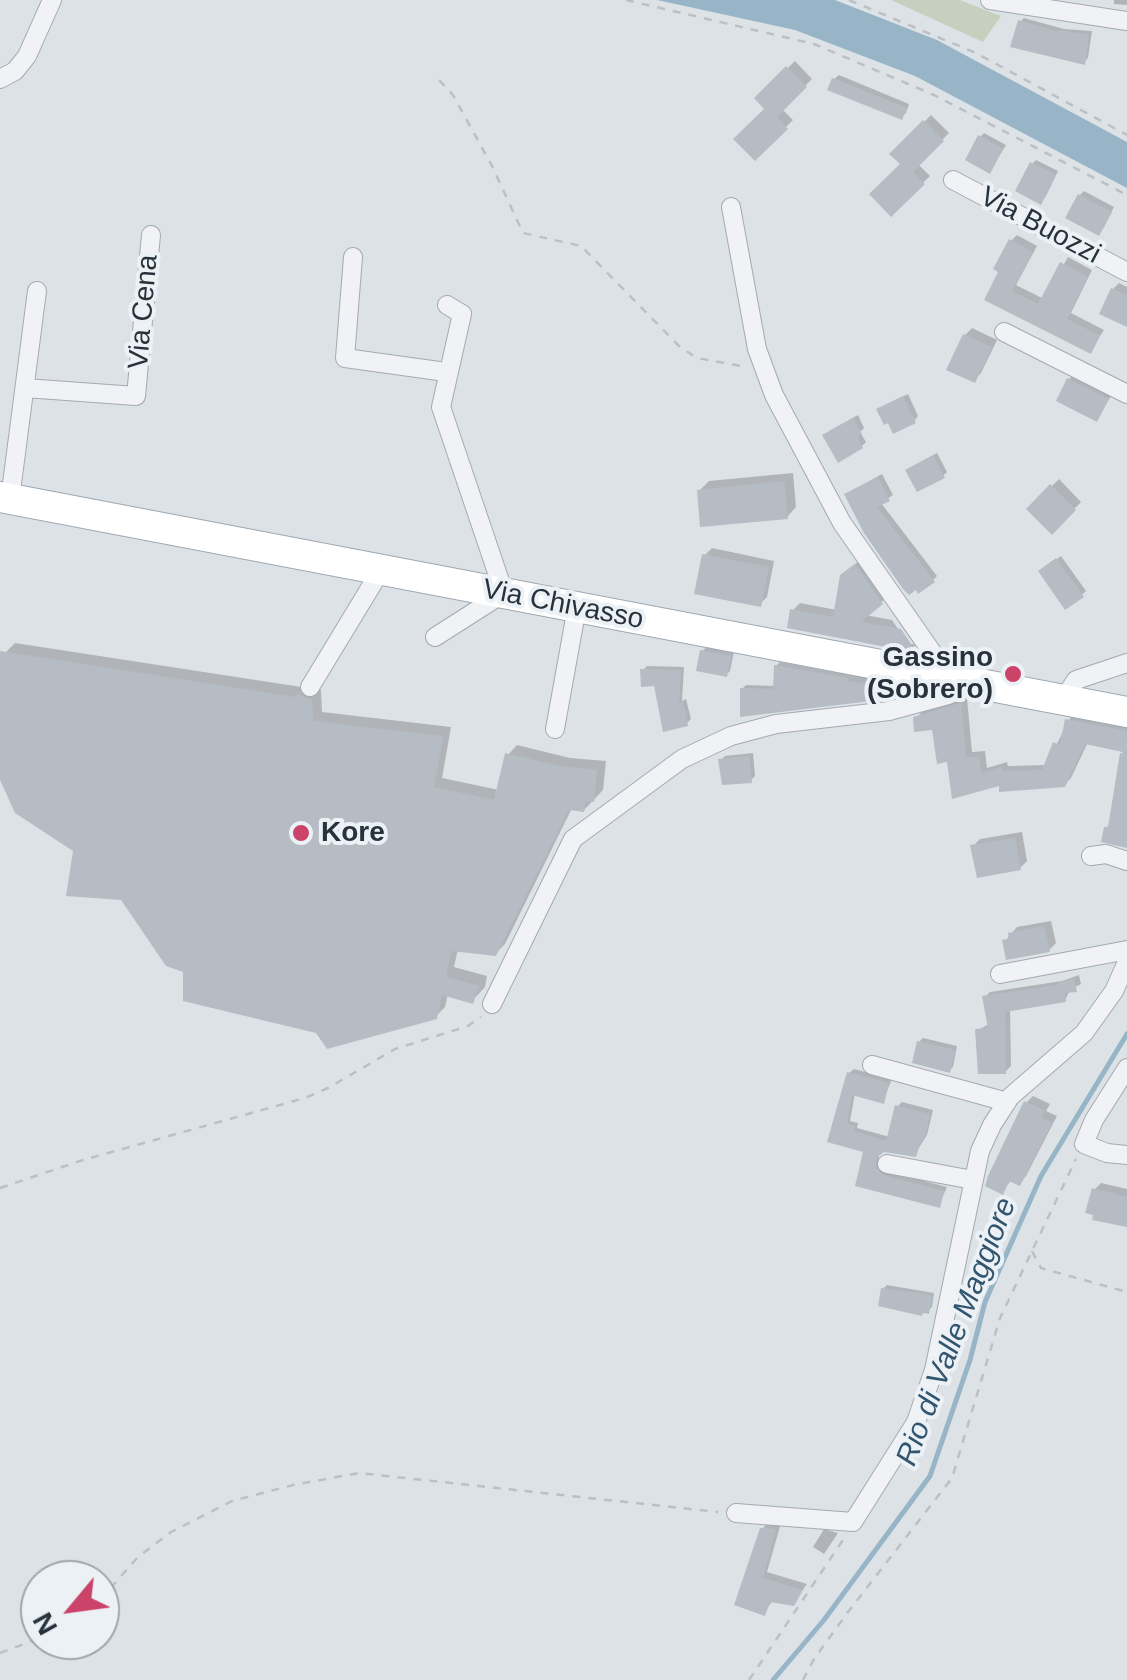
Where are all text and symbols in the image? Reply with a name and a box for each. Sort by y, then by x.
street label: Via Buozzi [974,180,1106,272]
street label: Via Cena [122,253,166,371]
street label: Via Chivasso [480,573,646,637]
place label: Gassino (Sobrero) [867,641,993,707]
marker: Gassino (Sobrero) [1002,663,1024,685]
place label: Kore [321,816,385,850]
marker: Kore [290,822,312,844]
water label: Rio di Valle Maggiore [889,1193,1025,1471]
north arrow [20,1560,120,1660]
text: N [27,1607,64,1640]

